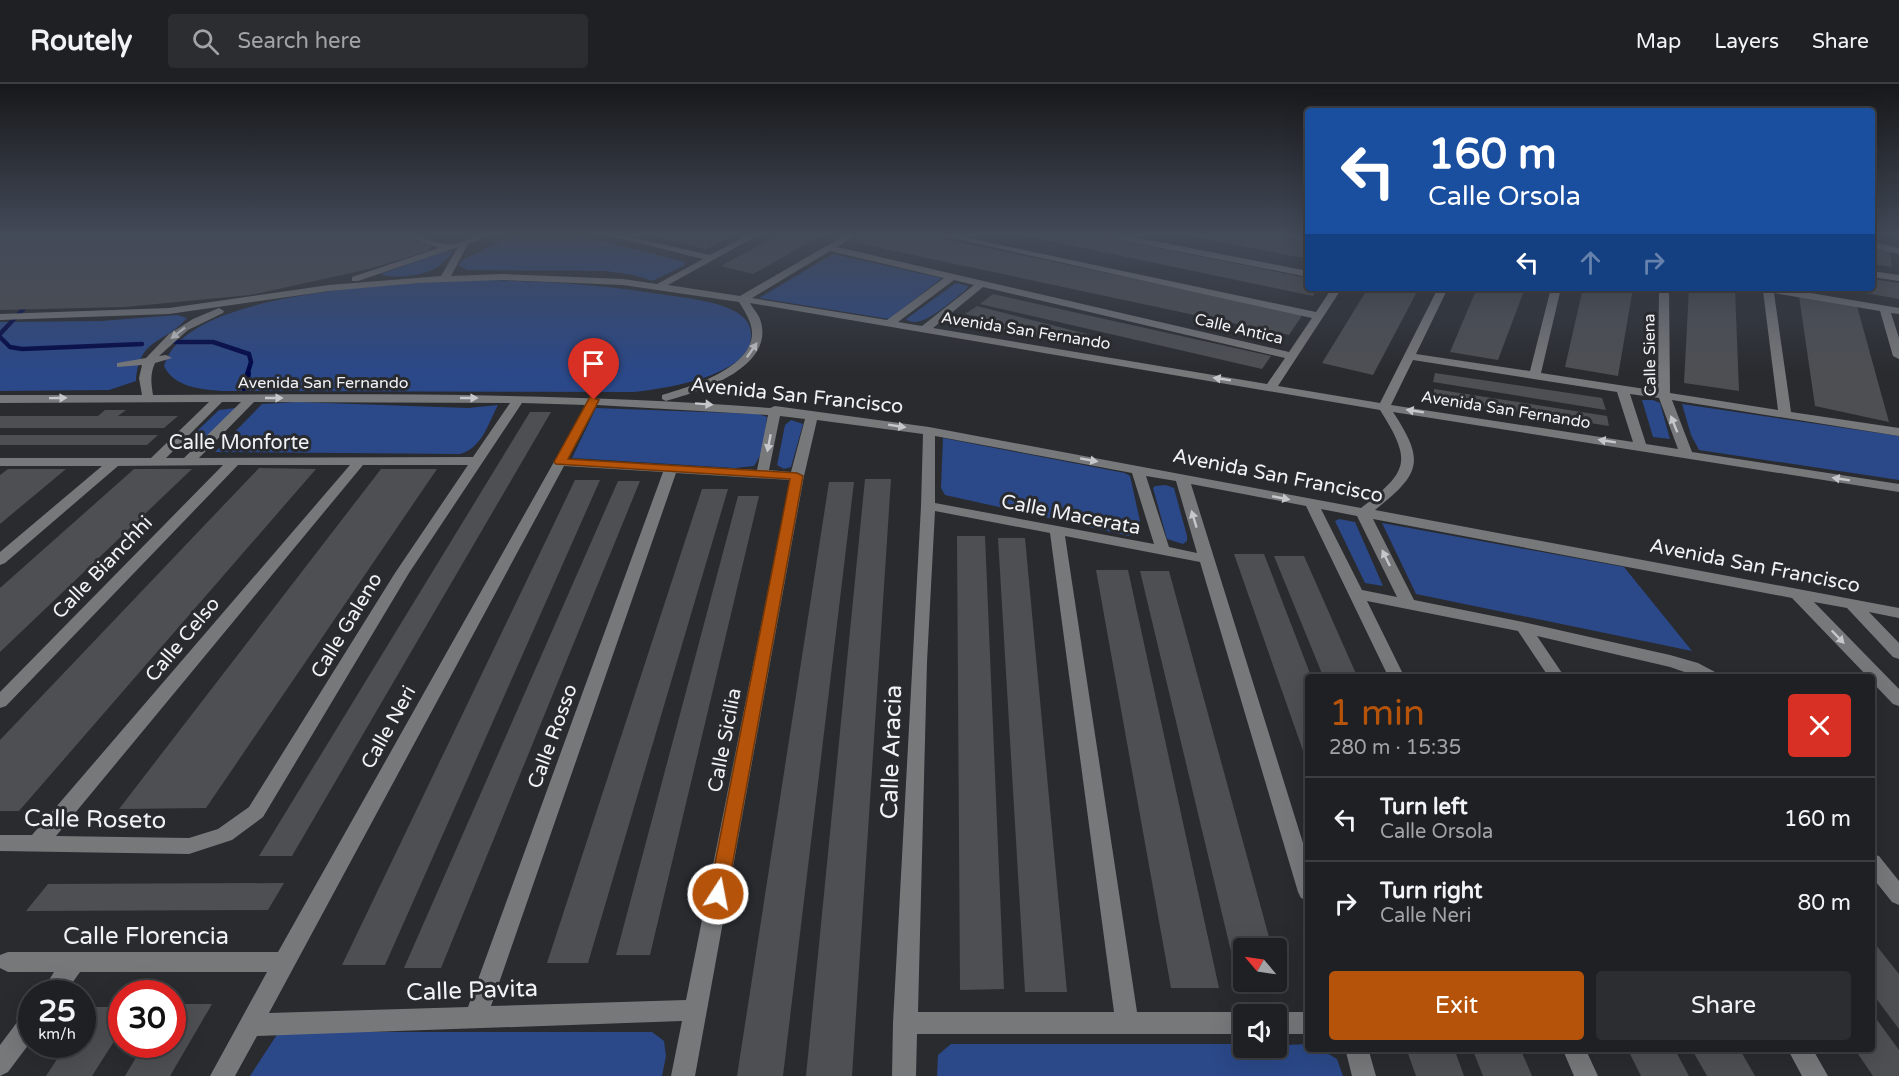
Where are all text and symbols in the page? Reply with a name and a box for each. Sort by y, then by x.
search box [168,14,588,68]
text: Routely [30,24,132,58]
icon: search [189,25,222,58]
text: Search here [237,28,361,54]
text: Map [1636,29,1681,54]
text: Layers [1714,29,1779,54]
text: Share [1812,29,1869,54]
text: 160 m [1428,129,1557,180]
icon: left [1329,132,1407,210]
text: Calle Orsola [1428,180,1581,213]
icon: left [1511,246,1544,279]
icon: ahead [1574,246,1607,279]
icon: right [1637,246,1670,279]
street label: Avenida San Fernando [940,308,1112,354]
street label: Calle Antica [1193,309,1285,349]
street label: Calle Siena [1639,313,1661,397]
one-way arrow [171,327,186,339]
pin [568,338,619,400]
one-way arrow [746,342,758,358]
icon: arrive [577,347,610,380]
street label: Avenida San Fernando [237,373,409,393]
street label: Avenida San Francisco [689,373,904,419]
one-way arrow [1213,375,1232,384]
street label: Avenida San Fernando [1420,387,1592,433]
one-way arrow [49,393,68,403]
one-way arrow [265,393,284,403]
one-way arrow [460,393,479,403]
one-way arrow [694,400,713,409]
one-way arrow [1405,407,1424,416]
one-way arrow [1669,415,1679,433]
one-way arrow [888,421,907,430]
street label: Calle Monforte [169,431,309,455]
one-way arrow [764,433,773,452]
one-way arrow [1598,436,1617,445]
street label: Avenida San Francisco [1171,444,1385,508]
one-way arrow [1080,456,1099,465]
one-way arrow [1832,474,1851,483]
street label: Calle Macerata [999,490,1143,540]
one-way arrow [1271,494,1290,503]
one-way arrow [1189,510,1198,528]
street label: Calle Bianchhi [48,511,158,624]
street label: Avenida San Francisco [1648,534,1862,598]
one-way arrow [1381,550,1390,567]
street label: Calle Galeno [306,568,388,683]
street label: Calle Celso [140,592,225,687]
one-way arrow [1830,629,1844,643]
street label: Calle Rosso [523,681,583,792]
street label: Calle Neri [356,682,422,773]
street label: Calle Aracia [875,684,908,820]
street label: Calle Sicilia [703,686,747,794]
text: 1 min [1329,692,1425,735]
button: close [1788,694,1851,757]
text: 280 m · 15:35 [1329,736,1461,760]
text: Turn left [1380,794,1468,820]
icon: left [1329,803,1362,836]
street label: Calle Roseto [24,804,166,835]
text: 160 m [1784,806,1851,832]
text: Calle Orsola [1380,820,1493,844]
position arrow [686,862,750,926]
text: Turn right [1380,878,1482,904]
icon: right [1329,887,1362,920]
text: 80 m [1797,890,1851,916]
text: Calle Neri [1380,904,1471,928]
street label: Calle Florencia [63,922,229,951]
north arrow [1233,938,1287,992]
map controls [1233,938,1287,1058]
button: Exit [1329,971,1584,1040]
button: Share [1596,971,1851,1040]
street label: Calle Pavita [406,974,539,1007]
speed limit sign: 30 [108,980,186,1058]
text: 25 [38,993,76,1030]
button: sound [1233,1004,1287,1058]
text: km/h [38,1025,76,1043]

